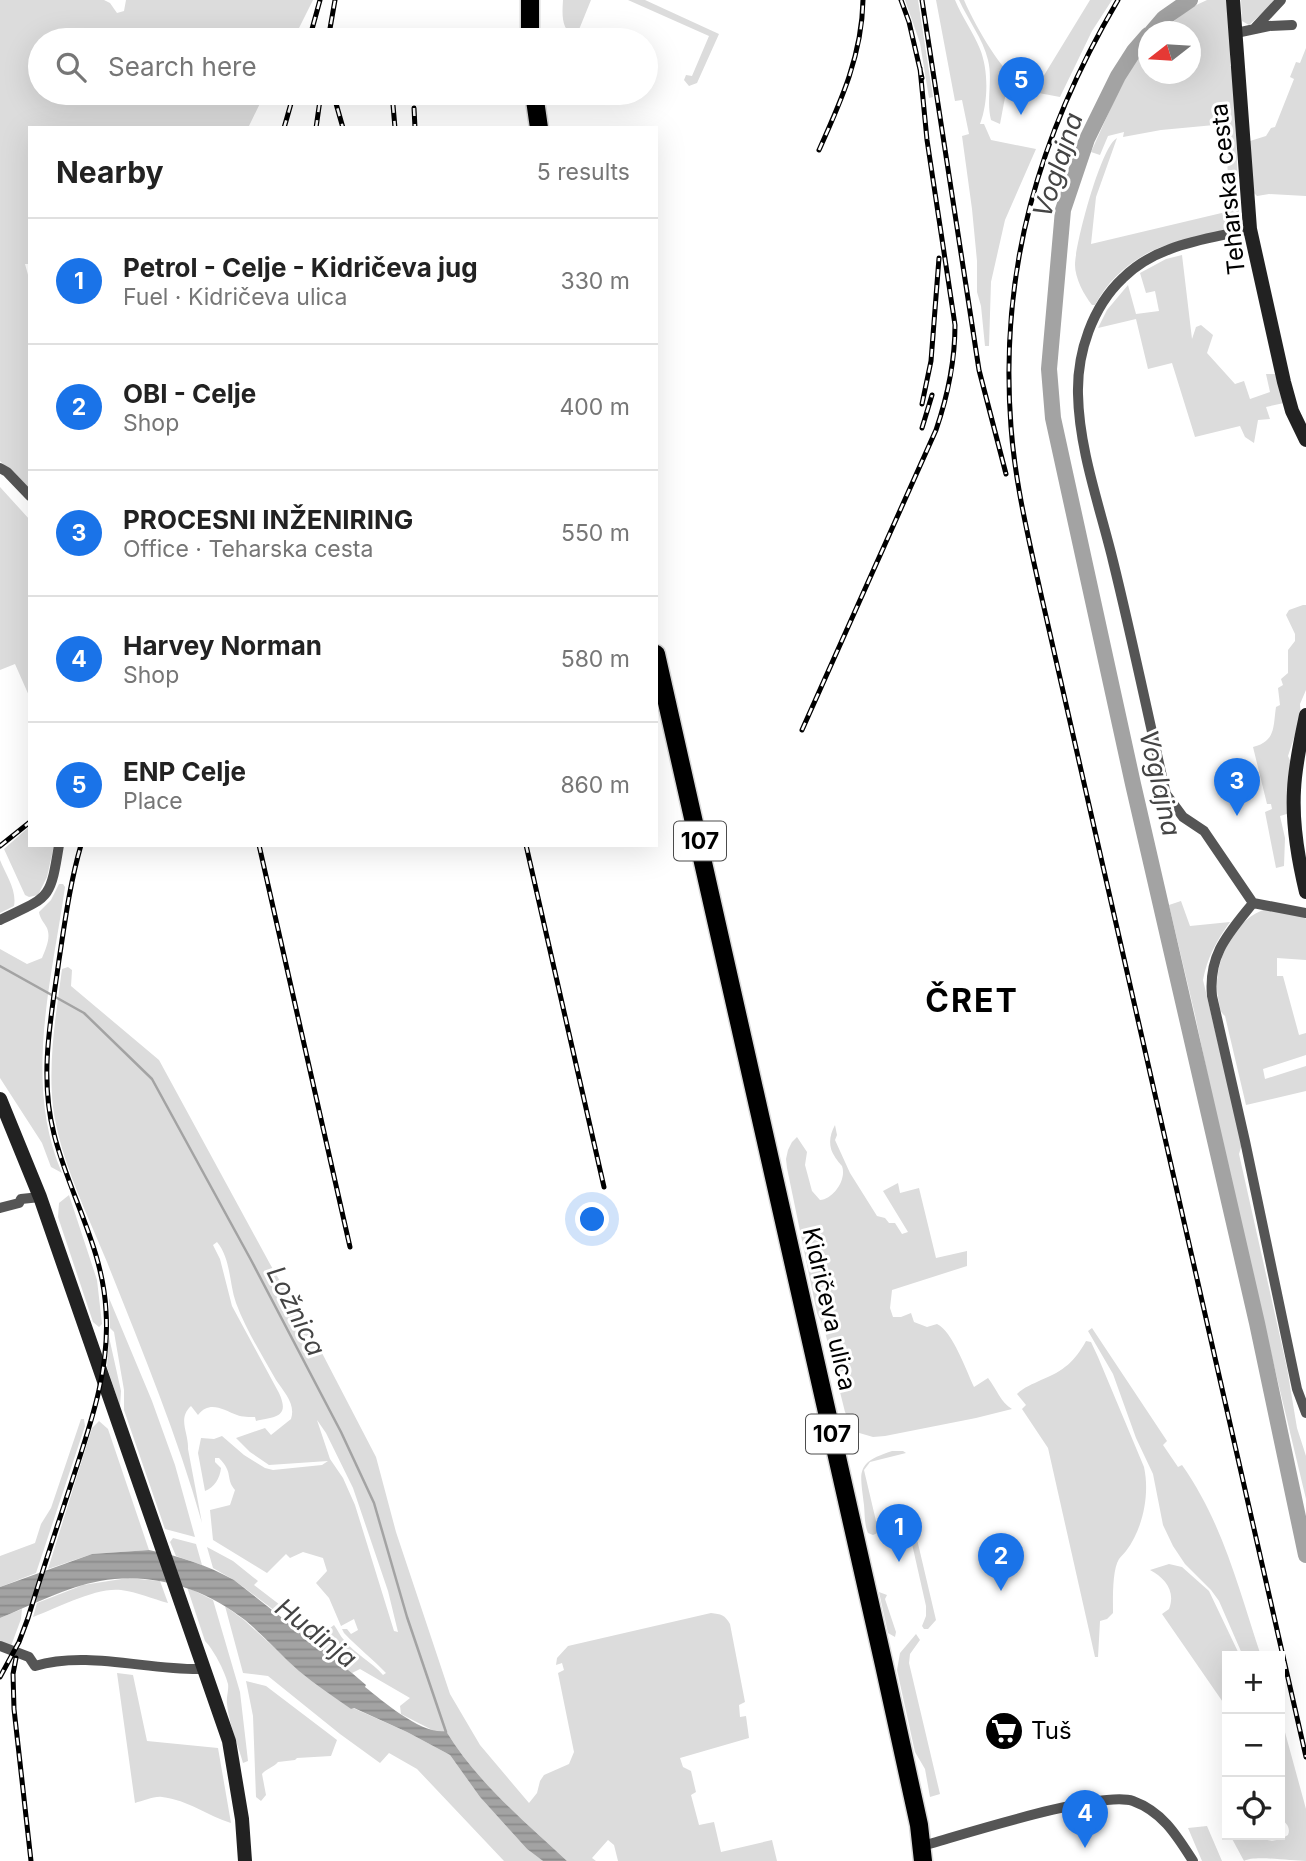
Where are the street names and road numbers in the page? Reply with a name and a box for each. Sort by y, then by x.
street label: Teharska cesta [1204,102,1251,276]
road number: 107 [674,821,726,860]
street label: Kidričeva ulica [797,1225,862,1393]
road number: 107 [806,1414,858,1454]

